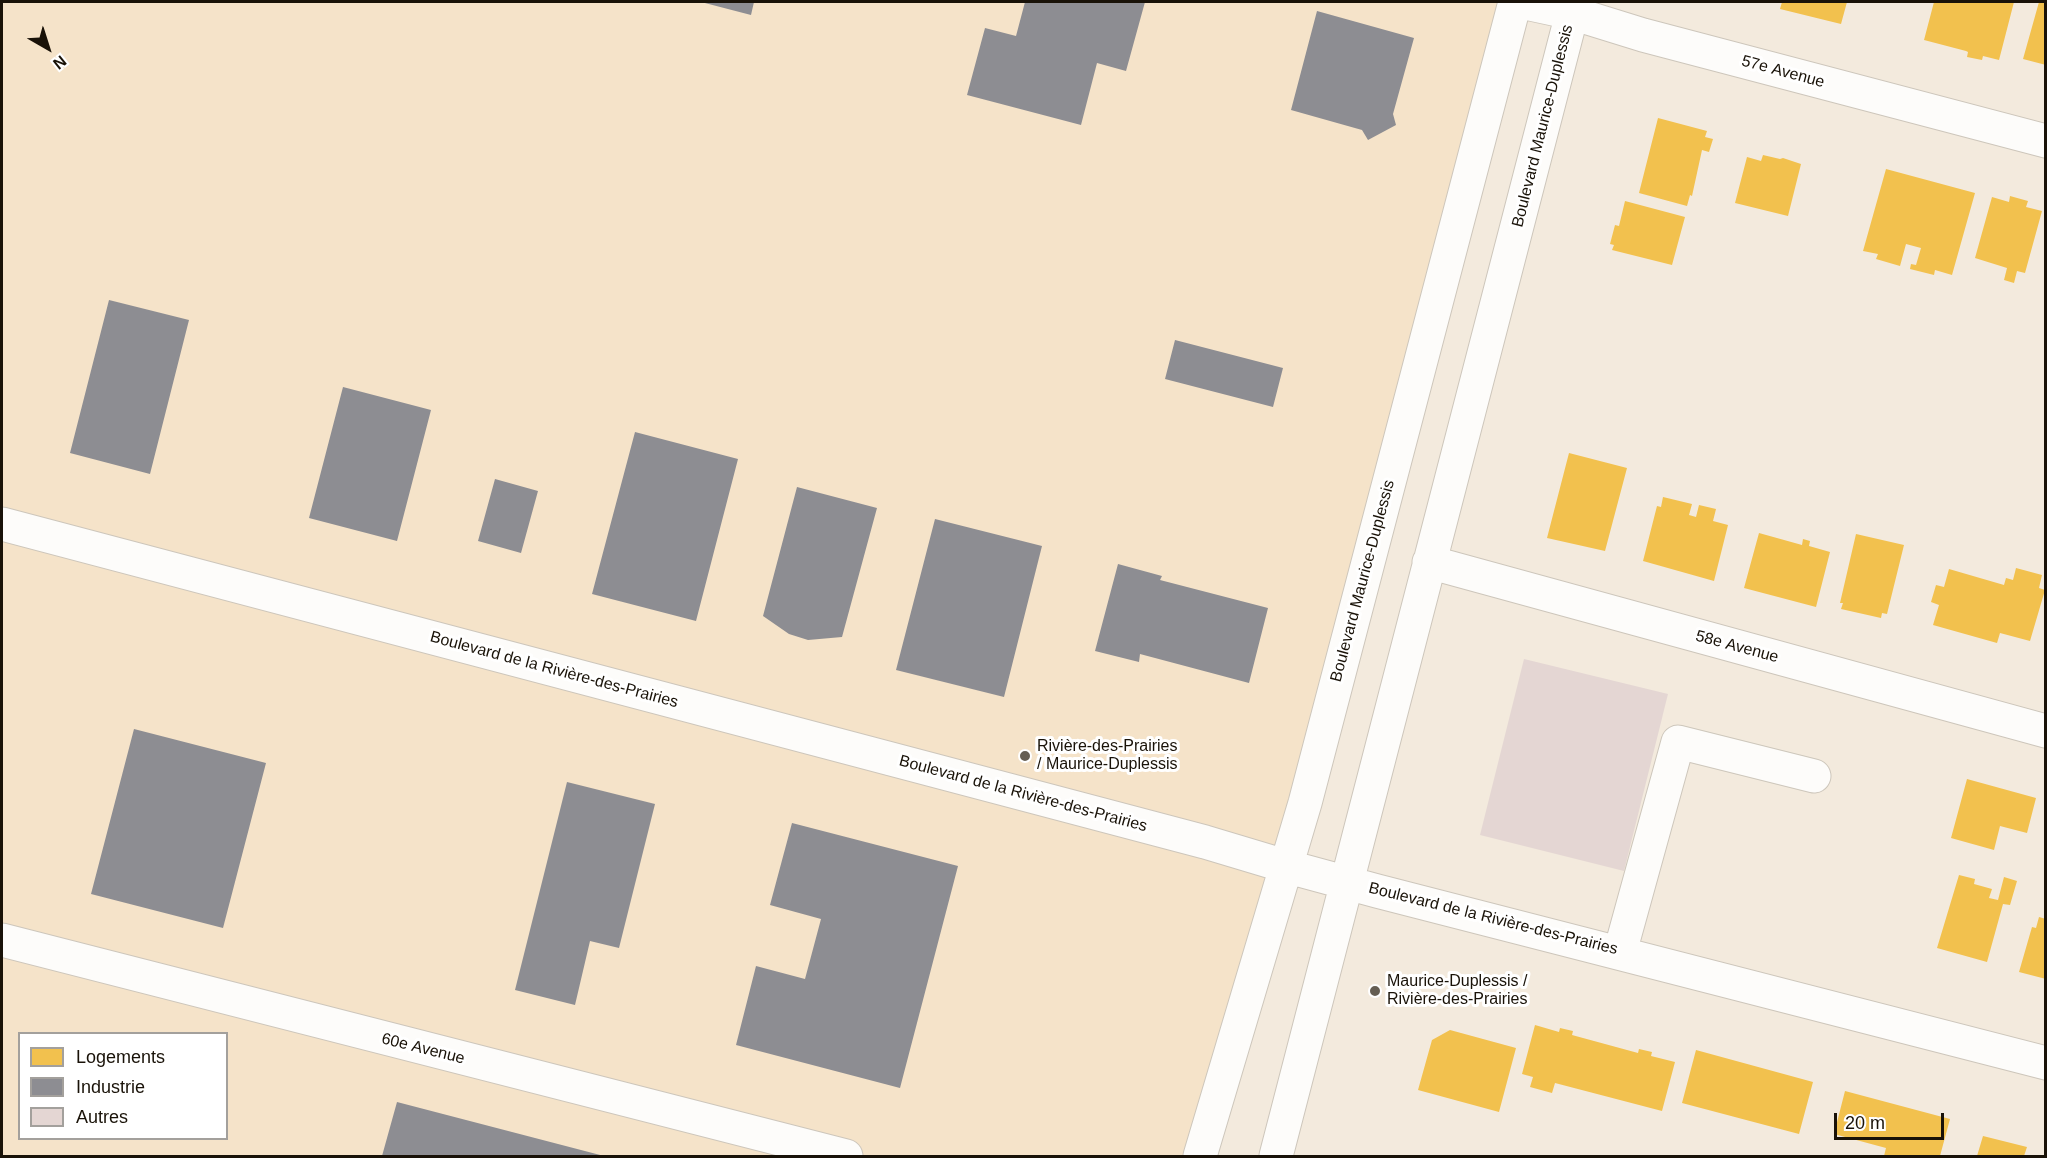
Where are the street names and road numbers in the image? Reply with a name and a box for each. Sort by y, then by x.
street label: Boulevard Maurice-Duplessis [1509,23,1577,229]
street label: 57e Avenue [1739,52,1827,92]
street label: Boulevard Maurice-Duplessis [1327,478,1399,684]
street label: 58e Avenue [1693,627,1781,667]
street label: Boulevard de la Rivière-des-Prairies [428,628,680,712]
street label: Boulevard de la Rivière-des-Prairies [897,752,1149,836]
street label: Boulevard de la Rivière-des-Prairies [1366,879,1620,959]
street label: 60e Avenue [379,1029,467,1069]

